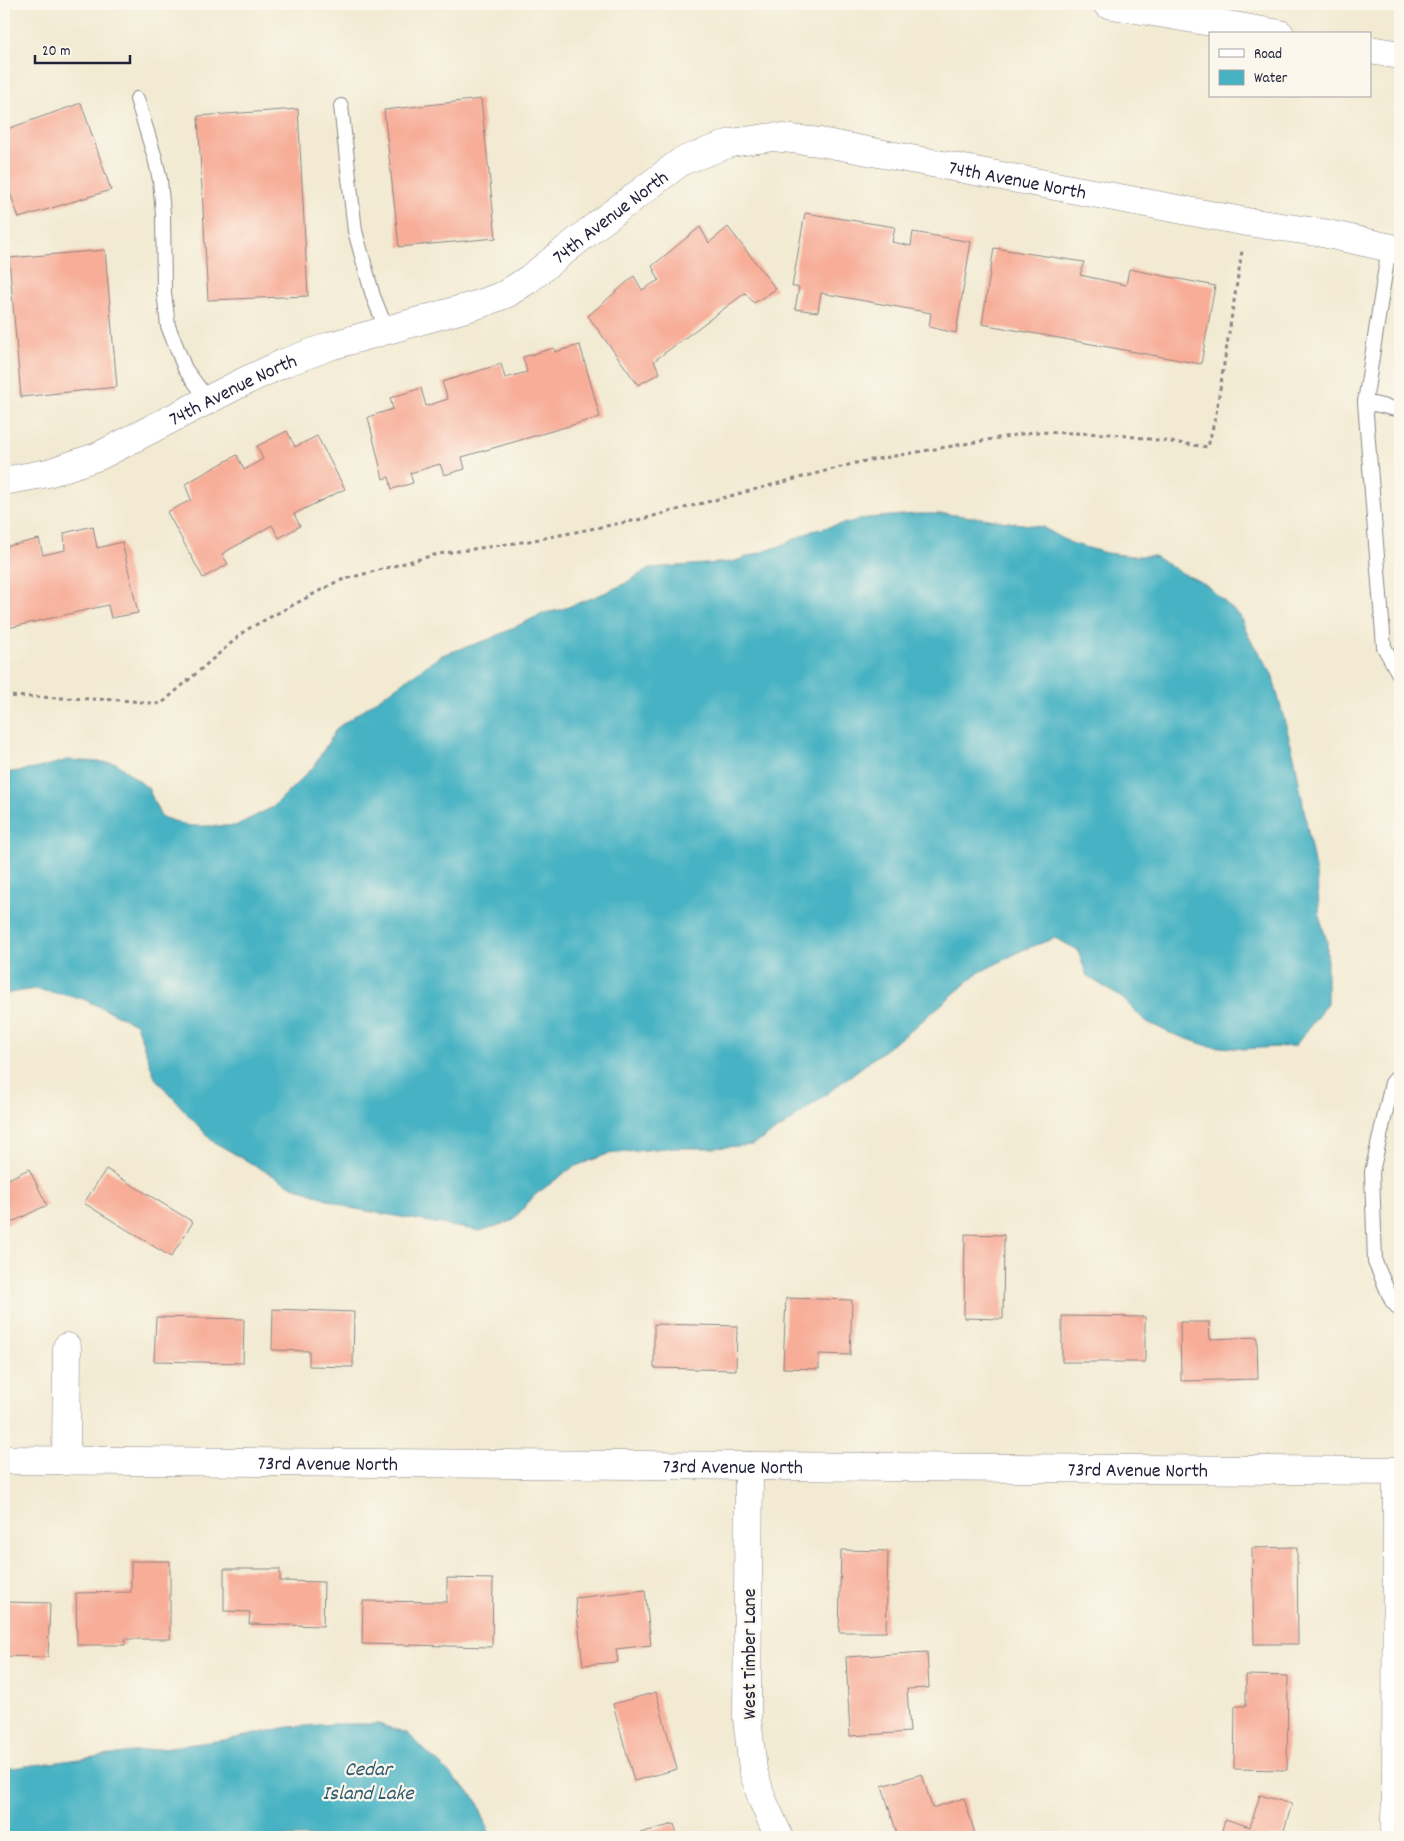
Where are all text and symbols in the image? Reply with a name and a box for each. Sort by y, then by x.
scale bar [35,32,130,64]
legend [1209,32,1372,98]
text: 20 m [42,41,70,63]
text: Road [1254,44,1282,66]
text: Water [1254,68,1288,90]
street label: 74th Avenue North [946,155,1088,209]
street label: 74th Avenue North [548,165,675,272]
street label: 74th Avenue North [165,348,301,435]
street label: 73rd Avenue North [258,1451,398,1480]
street label: 73rd Avenue North [663,1454,803,1483]
street label: 73rd Avenue North [1068,1457,1208,1486]
street label: West Timber Lane [737,1588,765,1720]
water label: Cedar Island Lake [323,1756,415,1810]

